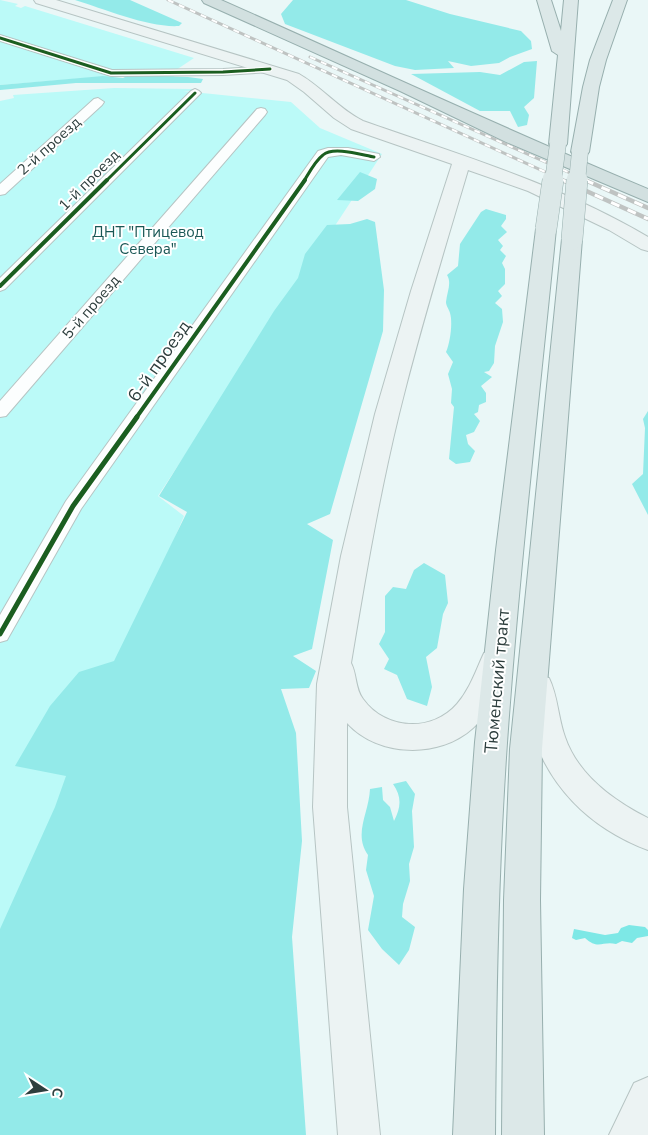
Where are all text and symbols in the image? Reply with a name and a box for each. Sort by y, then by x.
street label: 2-й проезд [13,112,85,180]
street label: 1-й проезд [54,145,124,215]
park label: ДНТ "Птицевод Севера" [92,222,204,259]
street label: 5-й проезд [58,271,124,343]
street label: 6-й проезд [122,315,196,407]
street label: Тюменский тракт [479,608,515,754]
north arrow [20,1065,70,1115]
text: С [47,1086,68,1100]

